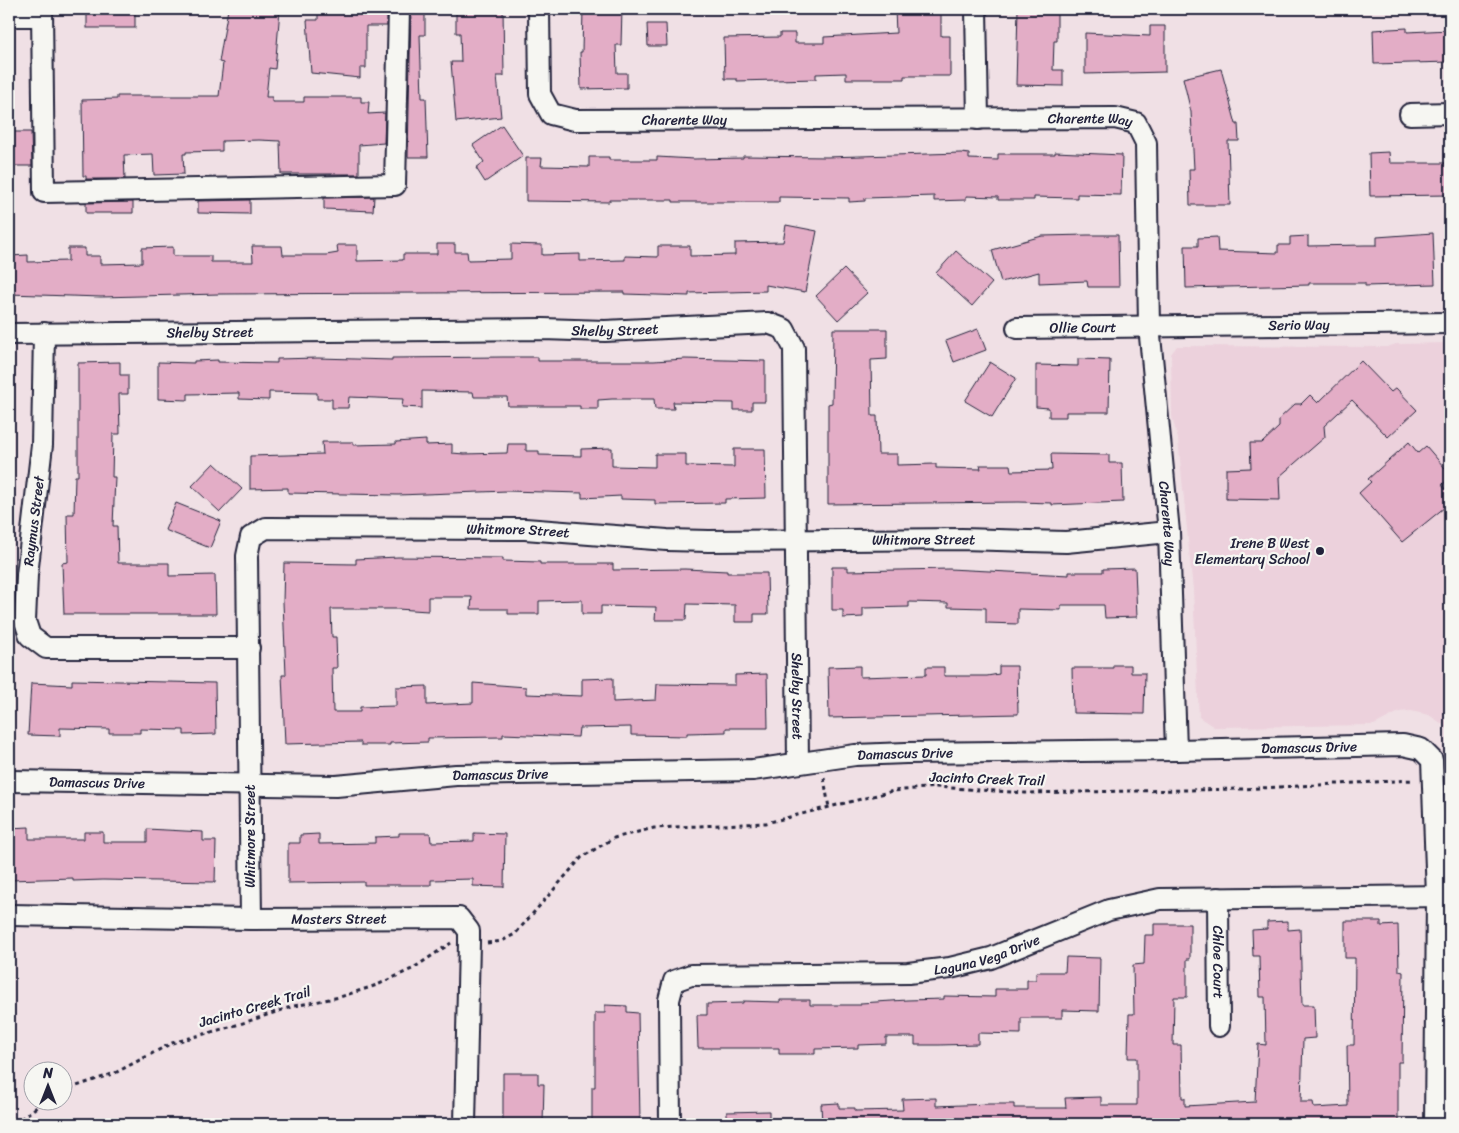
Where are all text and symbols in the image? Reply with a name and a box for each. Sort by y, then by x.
street label: Charente Way [1048,105,1136,135]
street label: Charente Way [642,107,728,132]
street label: Serio Way [1268,312,1331,338]
street label: Ollie Court [1049,314,1117,340]
street label: Shelby Street [571,316,659,344]
street label: Shelby Street [166,319,254,345]
street label: Raymus Street [16,473,52,568]
street label: Charente Way [1152,480,1183,567]
street label: Whitmore Street [466,516,571,545]
street label: Whitmore Street [872,527,976,552]
place label: Irene B West Elementary School [1194,531,1311,572]
marker: Irene B West Elementary School [1314,545,1326,557]
street label: Shelby Street [784,653,810,740]
street label: Damascus Drive [1261,734,1357,761]
street label: Damascus Drive [857,740,953,767]
street label: Damascus Drive [452,761,549,788]
street label: Jacinto Creek Trail [928,764,1046,794]
street label: Damascus Drive [49,769,145,796]
street label: Whitmore Street [238,784,263,888]
street label: Masters Street [291,906,387,931]
street label: Chloe Court [1206,925,1231,999]
street label: Laguna Vega Drive [933,927,1044,982]
street label: Jacinto Creek Trail [195,979,315,1035]
north arrow [22,1060,72,1110]
text: N [42,1061,53,1086]

